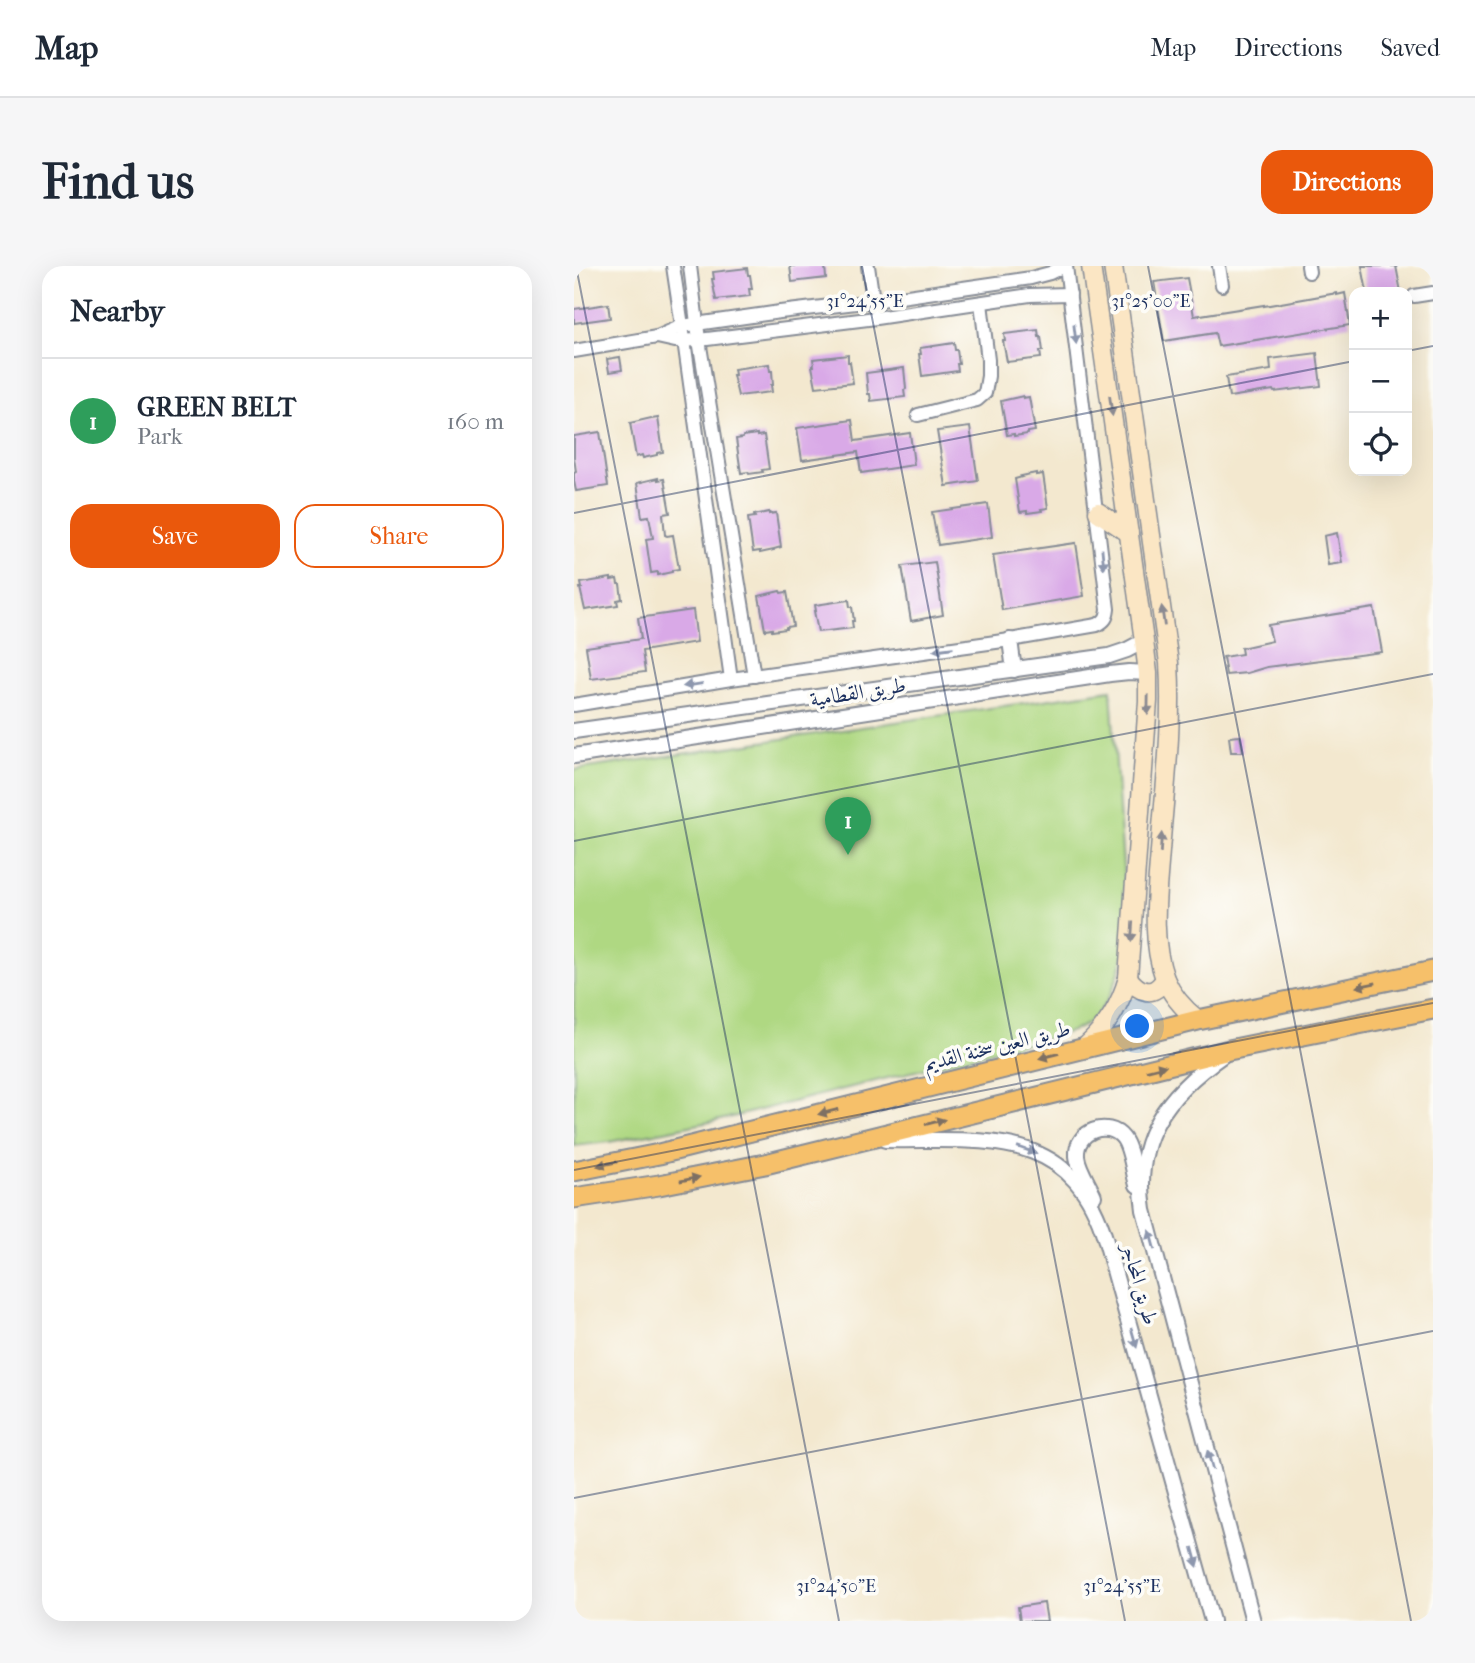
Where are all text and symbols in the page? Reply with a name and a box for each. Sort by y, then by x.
text: Map [35,29,98,68]
text: Map [1150,34,1196,62]
text: Directions [1234,34,1342,62]
text: Saved [1380,34,1440,62]
button: Directions [1261,150,1433,214]
text: Find us [42,153,194,211]
map controls [1349,287,1412,476]
button: + [1349,287,1412,350]
text: 31°24'55"E [826,291,904,312]
text: 31°25'00"E [1111,291,1191,312]
text: Nearby [70,294,165,329]
one-way arrow [1070,323,1081,345]
button: − [1349,350,1412,413]
text: GREEN BELT [137,392,296,423]
one-way arrow [1106,395,1117,417]
text: 1 [89,408,97,435]
text: 160 m [447,408,504,435]
button: locate [1349,413,1412,476]
text: Park [137,423,183,450]
button: Save [70,504,280,568]
button: Share [294,504,504,568]
one-way arrow [1098,549,1109,571]
one-way arrow [1158,605,1169,627]
one-way arrow [932,644,954,655]
street label: طريق القطامية [808,673,908,712]
one-way arrow [682,680,704,691]
one-way arrow [1142,694,1154,716]
pin: 1 [825,797,871,855]
one-way arrow [1156,832,1167,854]
one-way arrow [1126,921,1137,943]
one-way arrow [1355,980,1377,991]
your location [1120,1009,1154,1043]
street label: طريق العين سخنة القديم [921,1016,1074,1082]
one-way arrow [1037,1051,1059,1062]
one-way arrow [1145,1062,1167,1073]
one-way arrow [817,1107,839,1118]
one-way arrow [924,1116,946,1127]
one-way arrow [1017,1145,1038,1156]
one-way arrow [596,1159,618,1170]
one-way arrow [679,1174,701,1185]
one-way arrow [1146,1229,1157,1251]
street label: طريق المحاجر [1115,1238,1163,1328]
one-way arrow [1129,1328,1139,1349]
one-way arrow [1204,1449,1215,1471]
one-way arrow [1190,1547,1200,1568]
text: 31°24'50"E [796,1576,876,1597]
text: 31°24'55"E [1083,1576,1161,1597]

